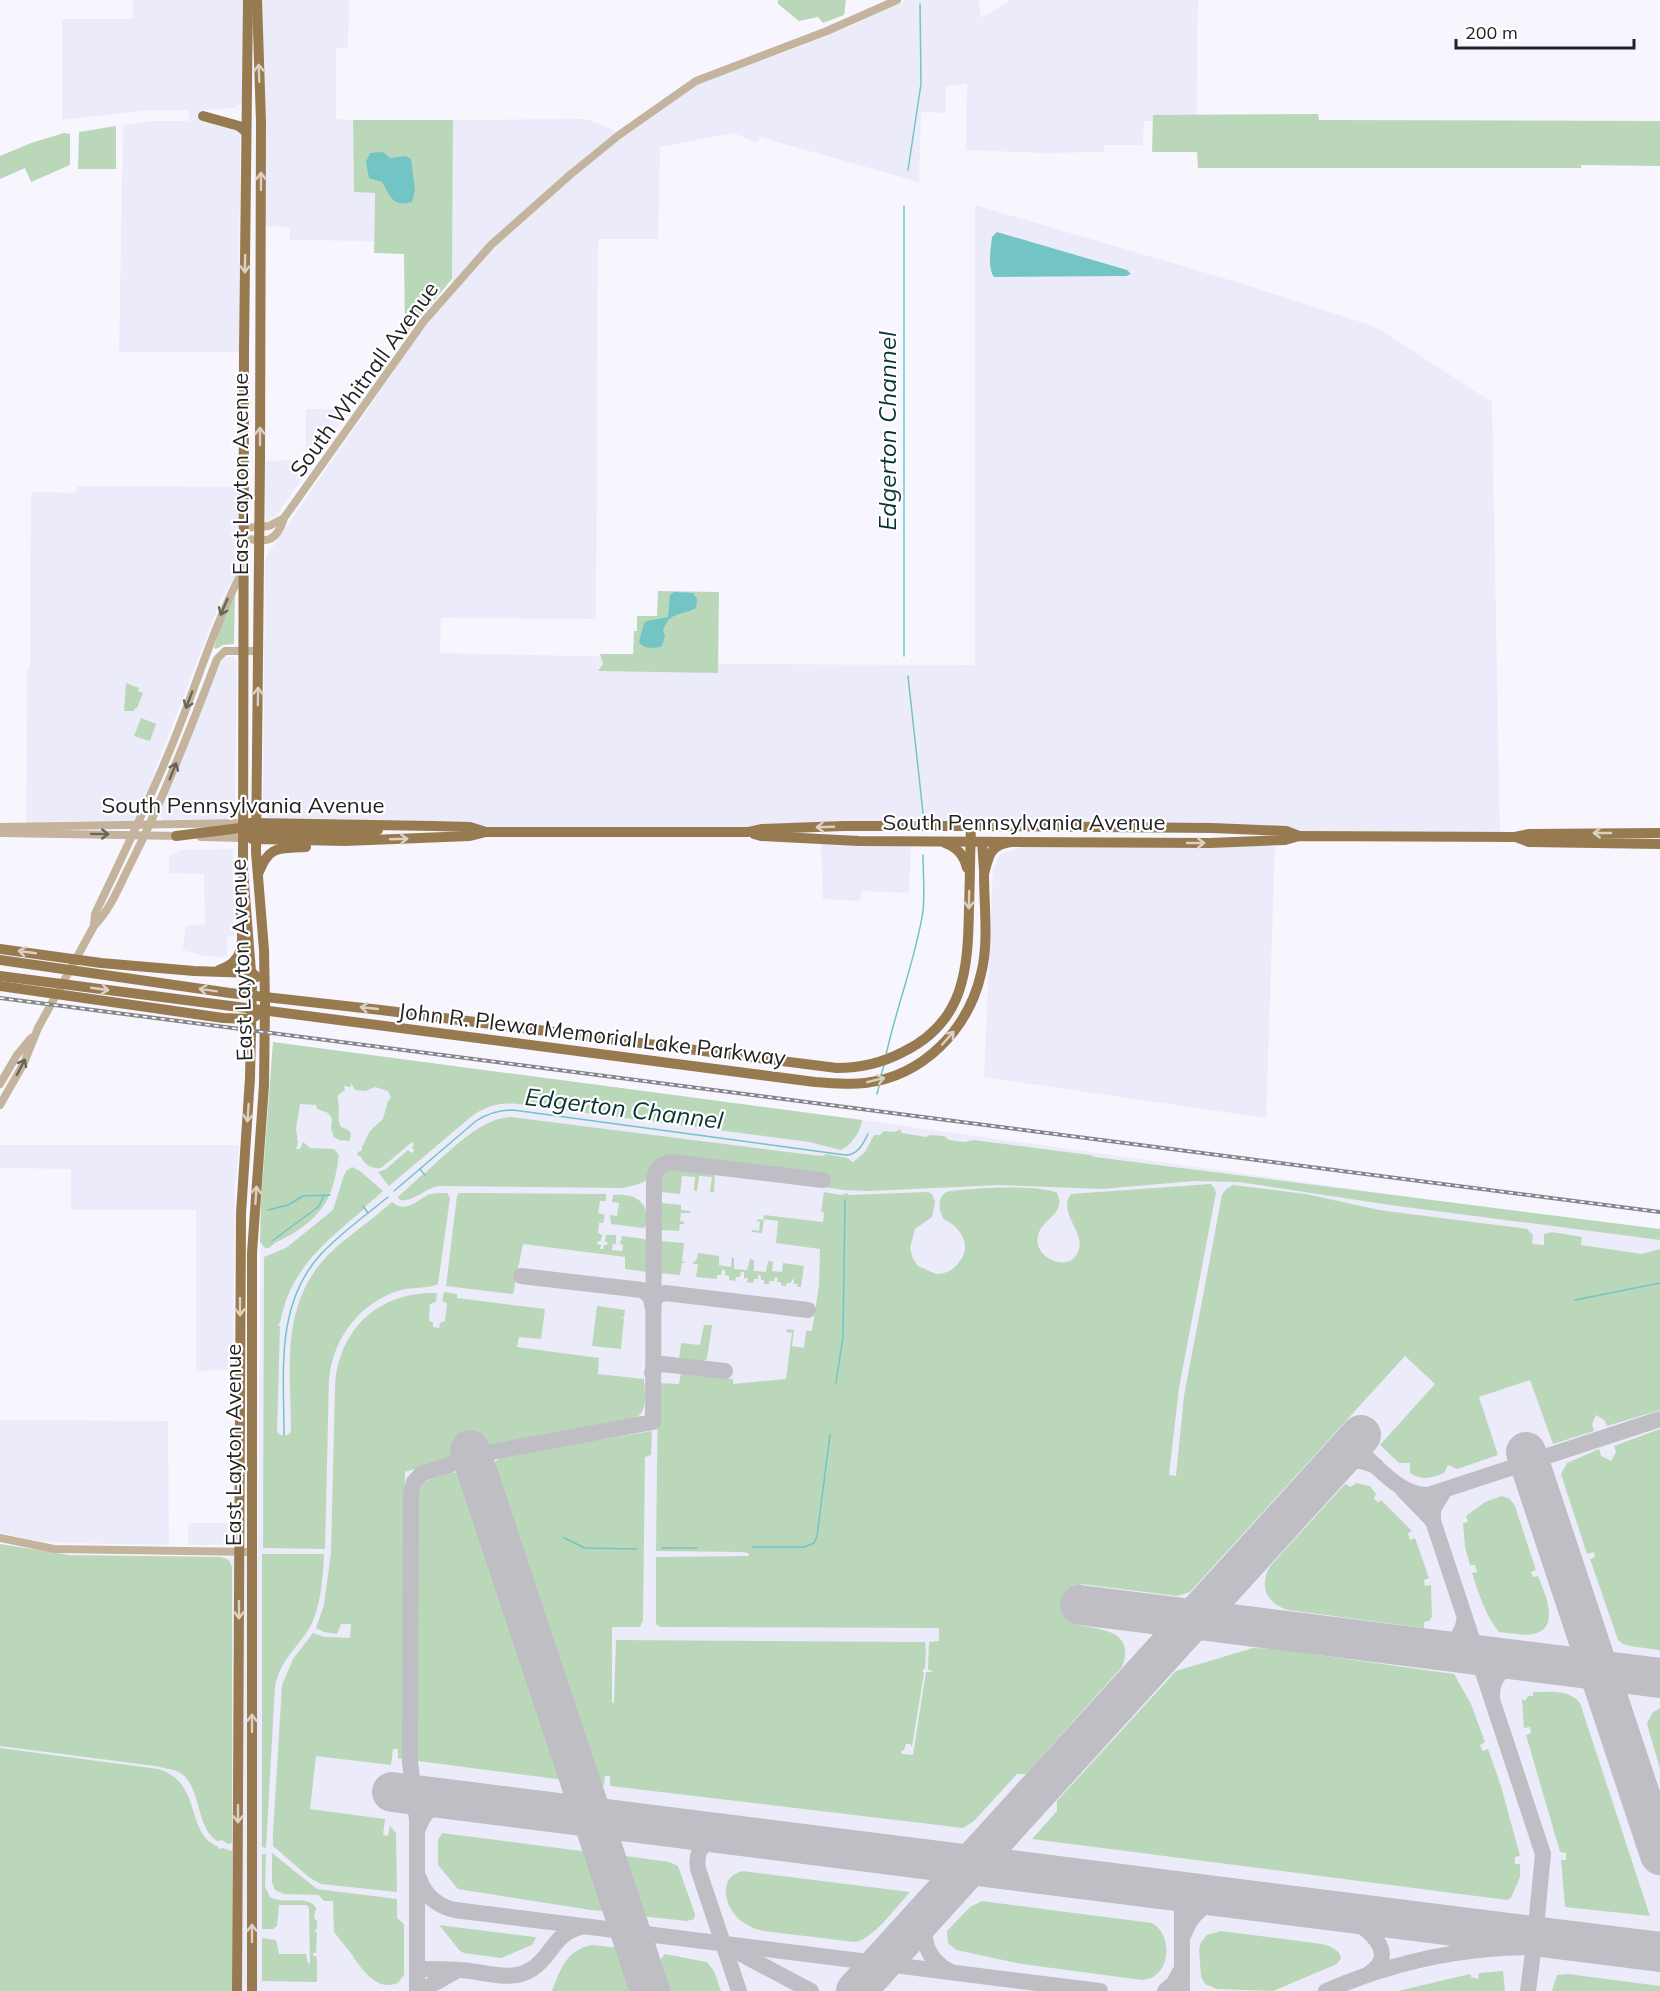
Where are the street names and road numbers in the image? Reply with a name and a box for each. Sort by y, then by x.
street label: South Whitnall Avenue [284,276,444,482]
street label: East Layton Avenue [226,373,254,575]
street label: South Pennsylvania Avenue [102,791,384,819]
street label: South Pennsylvania Avenue [883,808,1165,836]
street label: East Layton Avenue [223,858,259,1062]
street label: John R. Plewa Memorial Lake Parkway [397,996,788,1072]
street label: East Layton Avenue [219,1344,247,1546]

